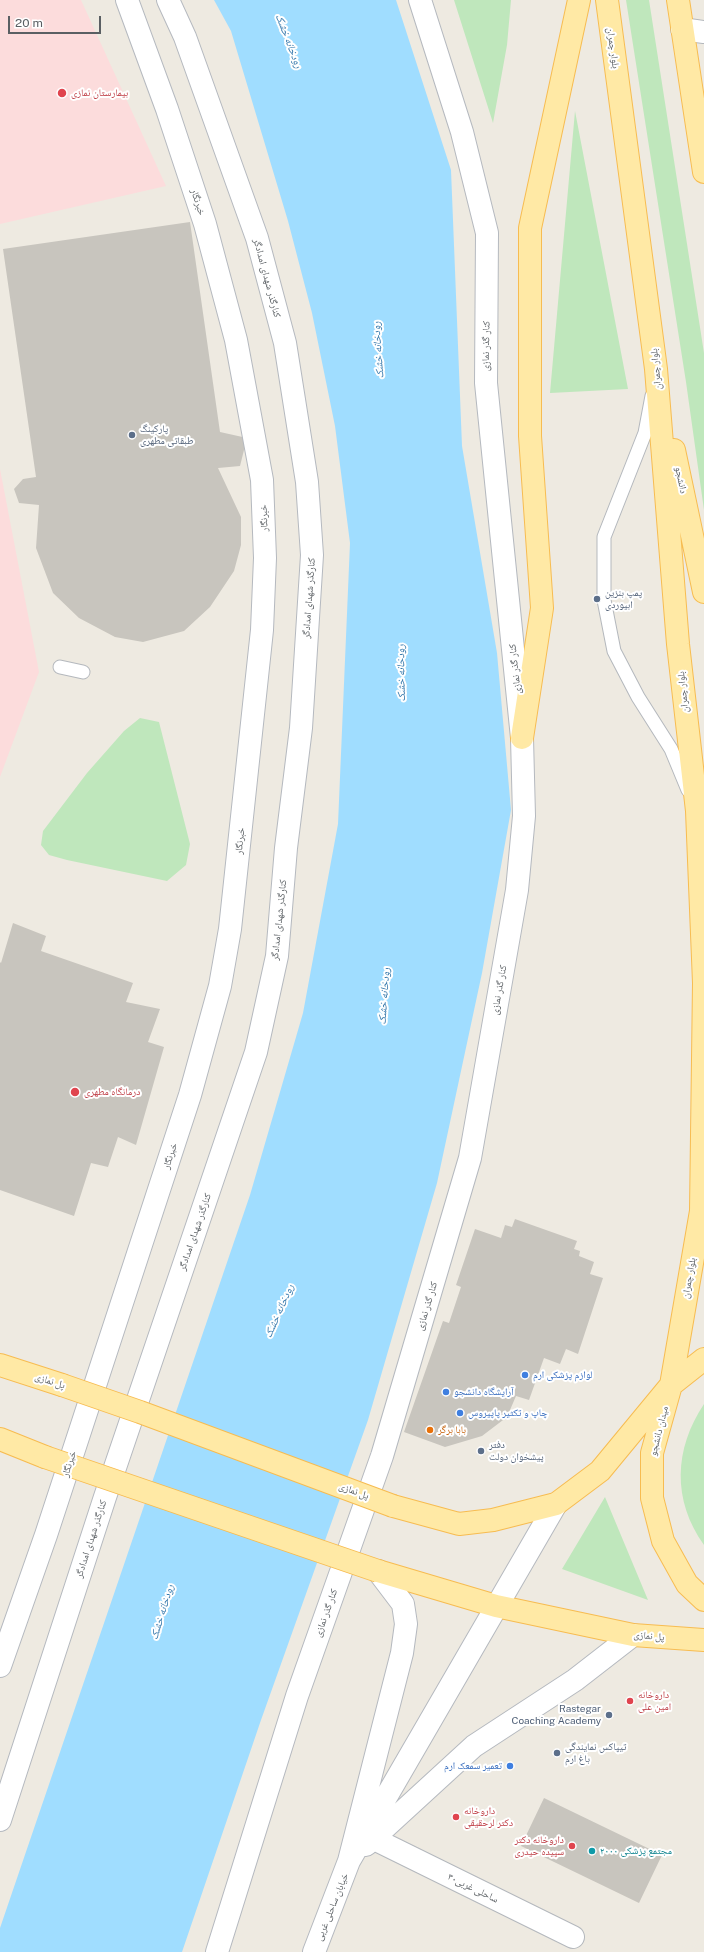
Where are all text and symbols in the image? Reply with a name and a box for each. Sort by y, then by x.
scale bar [10,8,103,34]
water label: رودخانه خشک [273,12,305,70]
text: 20 m [15,16,43,30]
street label: بلوار چمران [604,27,622,69]
marker: بیمارستان نمازی [56,87,68,99]
place label: بیمارستان نمازی [71,87,128,99]
street label: خبرنگار [188,187,208,217]
street label: کنارگذر شهدای امدادگر [251,237,283,319]
water label: رودخانه خشک [369,321,387,379]
street label: کنار گذر نمازی [480,321,492,371]
street label: بلوار چمران [648,348,664,390]
place label: پارکینگ طبقاتی مطهری [140,423,194,446]
marker: پارکینگ طبقاتی مطهری [127,430,137,440]
street label: دانشجو [672,465,690,495]
street label: خبرنگار [258,504,270,532]
street label: کنارگذر شهدای امدادگر [300,557,318,639]
place label: پمپ بنزین ابیوردی [605,587,642,610]
marker: پمپ بنزین ابیوردی [592,594,602,604]
street label: کنار گذر نمازی [506,643,524,695]
water label: رودخانه خشک [394,644,408,702]
street label: بلوار چمران [675,671,691,713]
street label: خبرنگار [233,827,247,855]
street label: کنارگذر شهدای امدادگر [269,879,289,961]
street label: کنار گذر نمازی [489,964,509,1016]
water label: رودخانه خشک [375,967,393,1025]
marker: درمانگاه مطهری [69,1086,81,1098]
place label: درمانگاه مطهری [84,1086,140,1098]
street label: خبرنگار [160,1141,180,1171]
street label: کنارگذر شهدای امدادگر [176,1192,214,1272]
street label: بلوار چمران [680,1257,698,1299]
street label: کنار گذر نمازی [414,1280,440,1332]
water label: رودخانه خشک [261,1282,297,1340]
place label: لوازم پزشکی ارم [533,1369,592,1381]
street label: پل نمازی [33,1370,67,1392]
marker: لوازم پزشکی ارم [520,1370,530,1380]
place label: آرایشگاه دانشجو [454,1386,514,1398]
marker: آرایشگاه دانشجو [441,1387,451,1397]
street label: میدان دانشجو [647,1405,671,1457]
place label: چاپ و تکثیر پاپیروس [468,1407,548,1419]
marker: چاپ و تکثیر پاپیروس [455,1408,465,1418]
place label: بابا برگر [438,1424,466,1436]
marker: بابا برگر [425,1425,435,1435]
place label: دفتر پیشخوان دولت [489,1439,544,1462]
marker: دفتر پیشخوان دولت [476,1446,486,1456]
street label: خبرنگار [59,1449,79,1479]
street label: پل نمازی [337,1480,371,1502]
street label: کنارگذر شهدای امدادگر [73,1499,109,1579]
water label: رودخانه خشک [147,1583,177,1641]
street label: کنار گذر نمازی [312,1587,340,1639]
street label: پل نمازی [633,1629,665,1643]
place label: داروخانه امین علی [638,1689,671,1712]
marker: داروخانه امین علی [625,1696,635,1706]
place label: Rastegar Coaching Academy [512,1703,601,1726]
marker: Rastegar Coaching Academy [604,1710,614,1720]
place label: تیپاکس نمایندگی باغ ارم [565,1741,626,1764]
marker: تیپاکس نمایندگی باغ ارم [552,1748,562,1758]
place label: تعمیر سمعک ارم [444,1760,502,1772]
marker: تعمیر سمعک ارم [505,1761,515,1771]
place label: داروخانه دکتر لرحقیقی [464,1805,513,1828]
marker: داروخانه دکتر لرحقیقی [451,1812,461,1822]
place label: داروخانه دکتر سپیده حیدری [514,1834,564,1858]
marker: داروخانه دکتر سپیده حیدری [567,1841,577,1851]
place label: مجتمع پزشکی ۲۰۰۰ [600,1845,672,1857]
marker: مجتمع پزشکی ۲۰۰۰ [587,1846,597,1856]
street label: خیابان ساحلی غربی [313,1871,351,1943]
street label: ساحلی غربی۳۰ [446,1871,500,1905]

